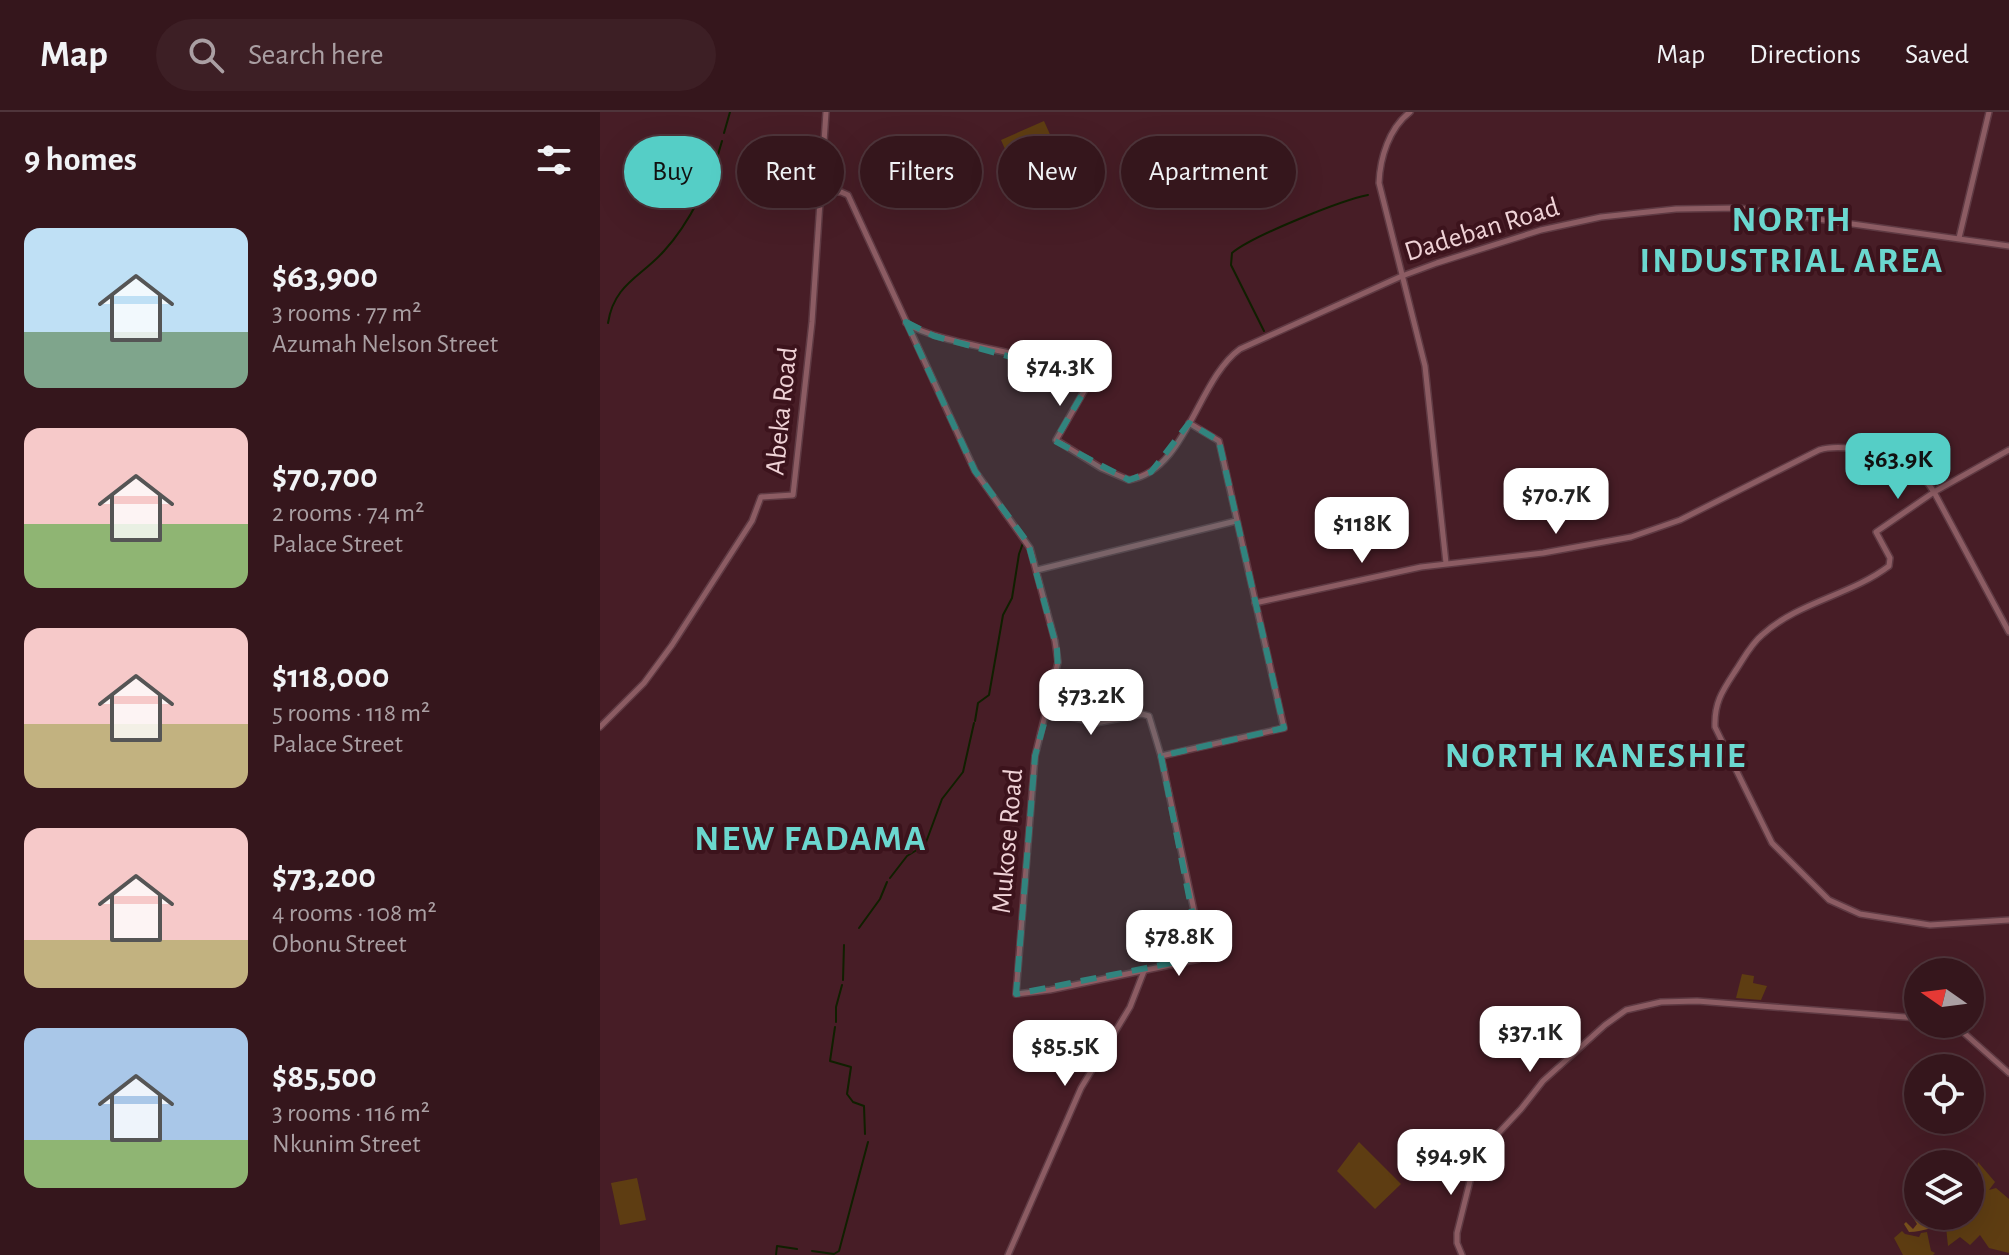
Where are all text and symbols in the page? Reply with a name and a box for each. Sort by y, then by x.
search box [156,19,716,91]
icon: search [184,33,228,77]
text: Map [40,36,108,74]
text: Search here [248,40,384,70]
text: Map [1656,41,1705,69]
text: Directions [1749,41,1861,69]
text: Saved [1905,41,1969,69]
chip: Buy [624,136,721,208]
chip: Rent [737,136,844,208]
chip: Filters [860,136,982,208]
chip: New [998,136,1105,208]
chip: Apartment [1121,136,1296,208]
icon: filters [532,138,576,182]
text: 9 homes [24,143,137,177]
street label: Dadeban Road [1401,193,1563,267]
district label: NORTH INDUSTRIAL AREA [1640,202,1944,279]
icon: home [88,260,184,356]
text: $63,900 [272,260,378,294]
text: 3 rooms · 77 m² [272,300,421,326]
text: Azumah Nelson Street [272,331,498,357]
pin: $74.3K [995,340,1125,408]
street label: Abeka Road [761,345,803,477]
text: $74.3K [1026,353,1094,379]
pin: $63.9K [1833,433,1963,501]
text: $63.9K [1863,446,1933,472]
icon: home [88,460,184,556]
text: $70,700 [272,460,378,494]
pin: $70.7K [1491,468,1621,536]
text: $70.7K [1522,481,1590,507]
pin: $118K [1306,497,1418,565]
text: 2 rooms · 74 m² [272,500,424,526]
text: $118K [1333,510,1391,536]
text: Palace Street [272,531,403,557]
icon: home [88,660,184,756]
text: $118,000 [272,660,389,694]
pin: $73.2K [1026,669,1156,737]
text: $73.2K [1057,682,1125,708]
text: 5 rooms · 118 m² [272,700,430,726]
text: Palace Street [272,731,403,757]
district label: NORTH KANESHIE [1445,738,1747,774]
street label: Mukose Road [988,767,1028,915]
district label: NEW FADAMA [694,821,928,857]
icon: home [88,860,184,956]
text: $73,200 [272,860,376,894]
text: 4 rooms · 108 m² [272,900,437,926]
pin: $78.8K [1114,910,1244,978]
text: $78.8K [1144,923,1214,949]
text: Obonu Street [272,931,407,957]
north arrow [1904,958,1984,1038]
map controls [1904,958,1984,1230]
pin: $37.1K [1465,1006,1595,1074]
text: $37.1K [1498,1019,1562,1045]
pin: $85.5K [1000,1020,1130,1088]
text: $85.5K [1031,1033,1099,1059]
button: locate [1904,1054,1984,1134]
icon: home [88,1060,184,1156]
text: $85,500 [272,1060,377,1094]
text: 3 rooms · 116 m² [272,1100,430,1126]
pin: $94.9K [1386,1129,1516,1197]
text: Nkunim Street [272,1131,421,1157]
text: $94.9K [1415,1142,1487,1168]
button: layers [1904,1150,1984,1230]

